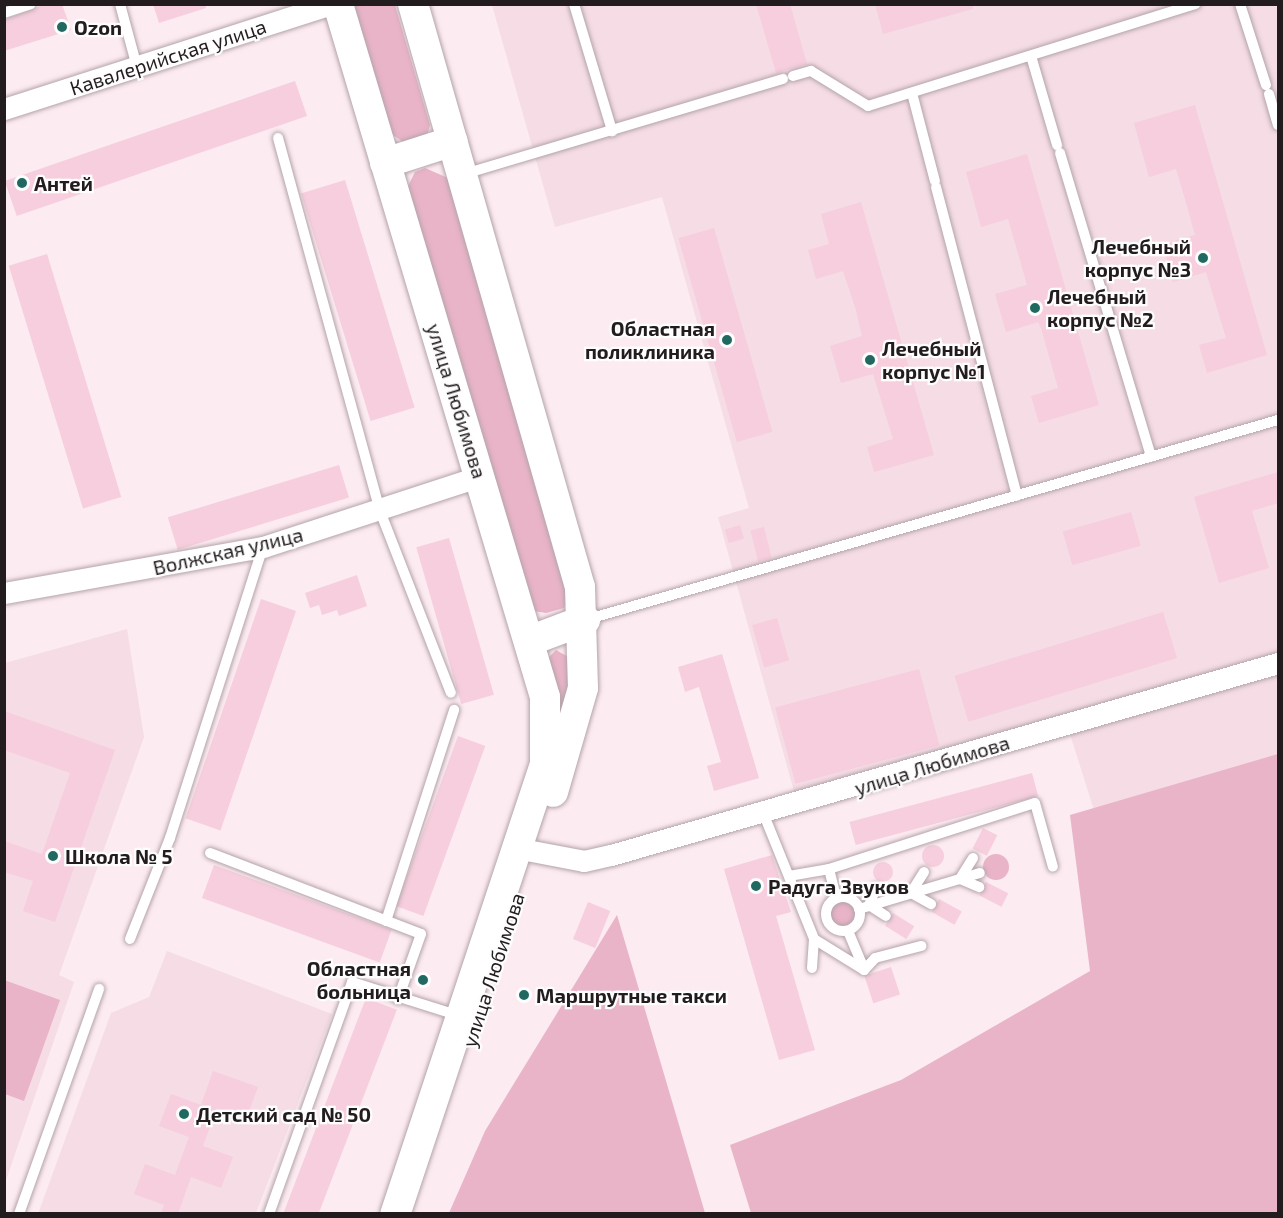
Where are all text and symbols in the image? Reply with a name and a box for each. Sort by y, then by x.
street label: Кавалерийская улица [67,14,269,100]
place label: Ozon [74,15,122,39]
marker: Ozon [55,20,69,34]
place label: Антей [34,171,93,195]
marker: Антей [15,176,29,190]
place label: Лечебный корпус №3 [1085,234,1191,281]
marker: Лечебный корпус №3 [1196,251,1210,265]
place label: Лечебный корпус №2 [1047,284,1153,331]
marker: Лечебный корпус №2 [1028,301,1042,315]
place label: Областная поликлиника [585,316,715,363]
street label: улица Любимова [422,321,492,481]
marker: Областная поликлиника [720,333,734,347]
place label: Лечебный корпус №1 [882,336,986,383]
marker: Лечебный корпус №1 [863,353,877,367]
street label: Волжская улица [151,522,305,580]
street label: улица Любимова [852,730,1012,800]
place label: Школа № 5 [65,844,173,868]
marker: Школа № 5 [46,849,60,863]
place label: Радуга Звуков [768,874,909,898]
marker: Радуга Звуков [749,879,763,893]
street label: улица Любимова [457,890,529,1050]
place label: Областная больница [307,957,411,1004]
marker: Областная больница [416,973,430,987]
place label: Маршрутные такси [536,983,727,1007]
marker: Маршрутные такси [517,988,531,1002]
place label: Детский сад № 50 [196,1102,371,1126]
marker: Детский сад № 50 [177,1107,191,1121]

